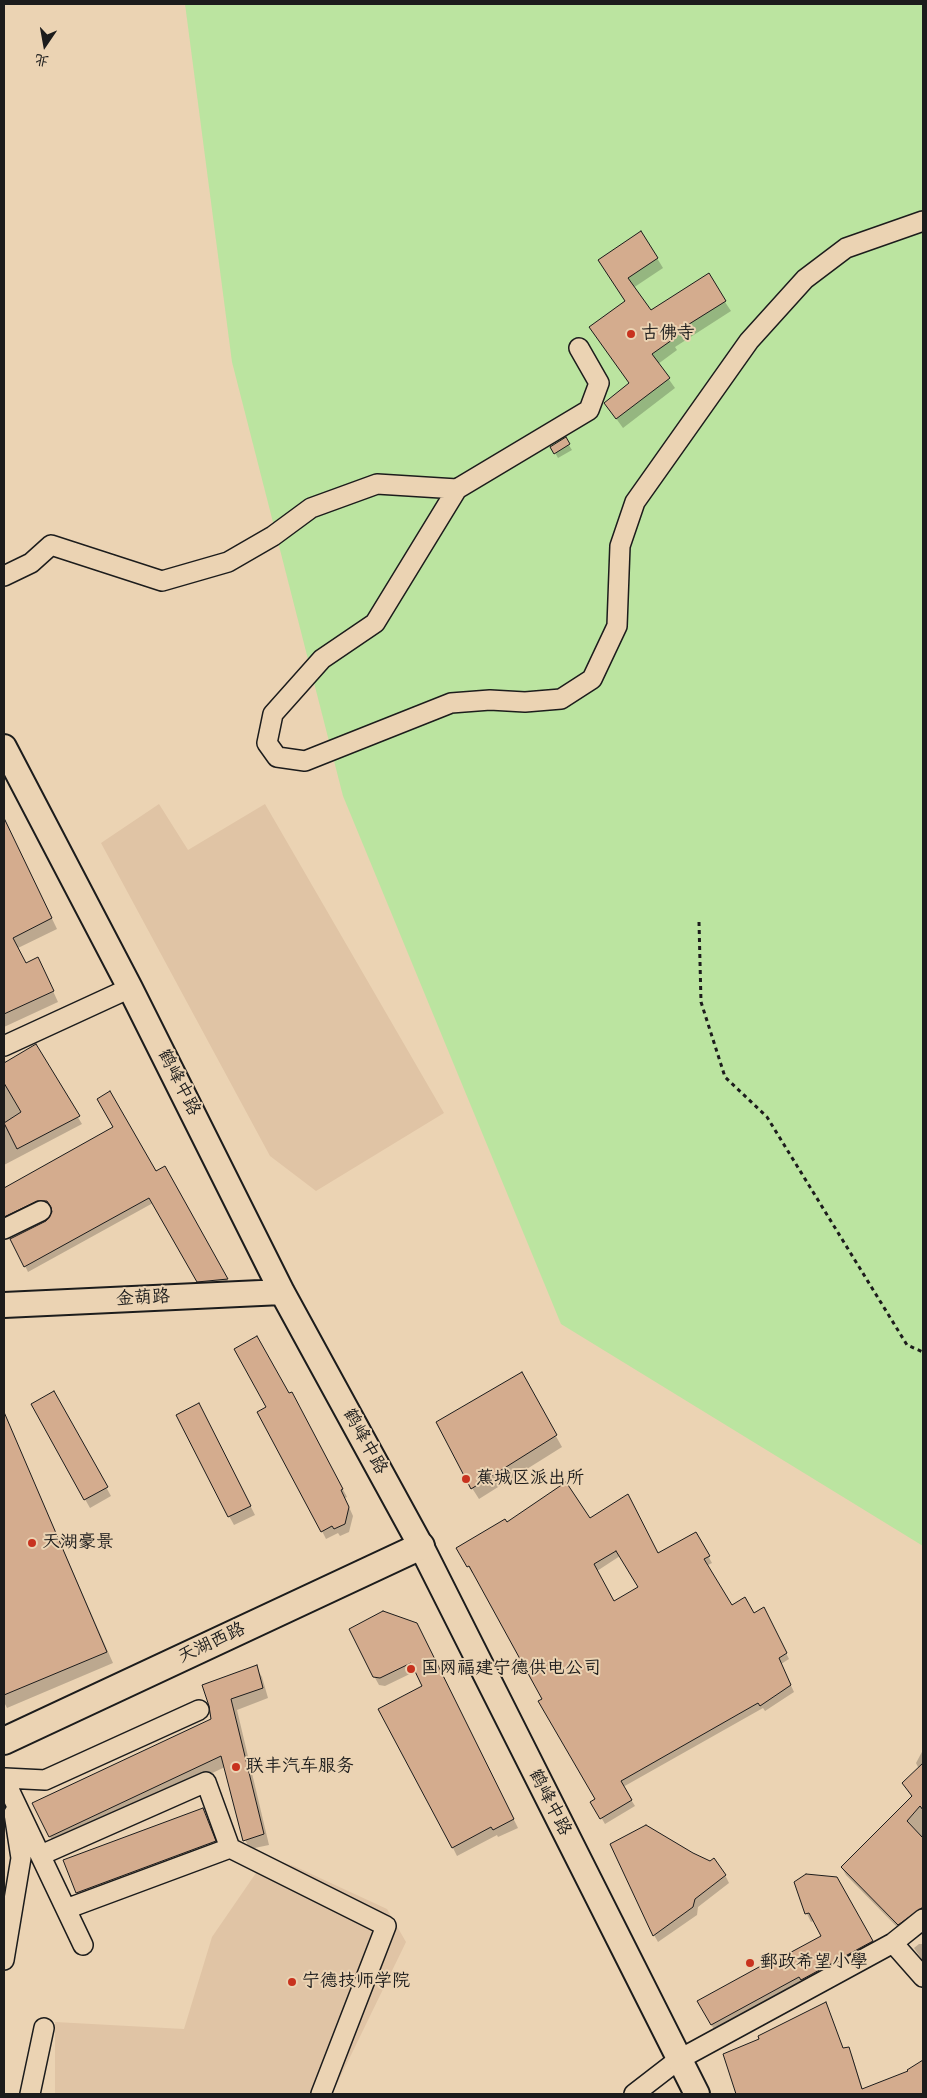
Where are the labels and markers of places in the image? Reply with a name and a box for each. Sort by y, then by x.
place label: 古佛寺 [641,323,695,345]
marker: 古佛寺 [625,328,637,340]
place label: 蕉城区派出所 [476,1468,584,1490]
marker: 蕉城区派出所 [460,1473,472,1485]
place label: 天湖豪景 [42,1532,114,1554]
marker: 天湖豪景 [26,1537,38,1549]
place label: 国网福建宁德供电公司 [421,1658,601,1680]
marker: 国网福建宁德供电公司 [405,1663,417,1675]
place label: 联丰汽车服务 [246,1756,354,1778]
marker: 联丰汽车服务 [230,1761,242,1773]
place label: 郵政希望小學 [760,1952,868,1974]
marker: 郵政希望小學 [744,1957,756,1969]
place label: 宁德技师学院 [302,1971,410,1993]
marker: 宁德技师学院 [286,1976,298,1988]

